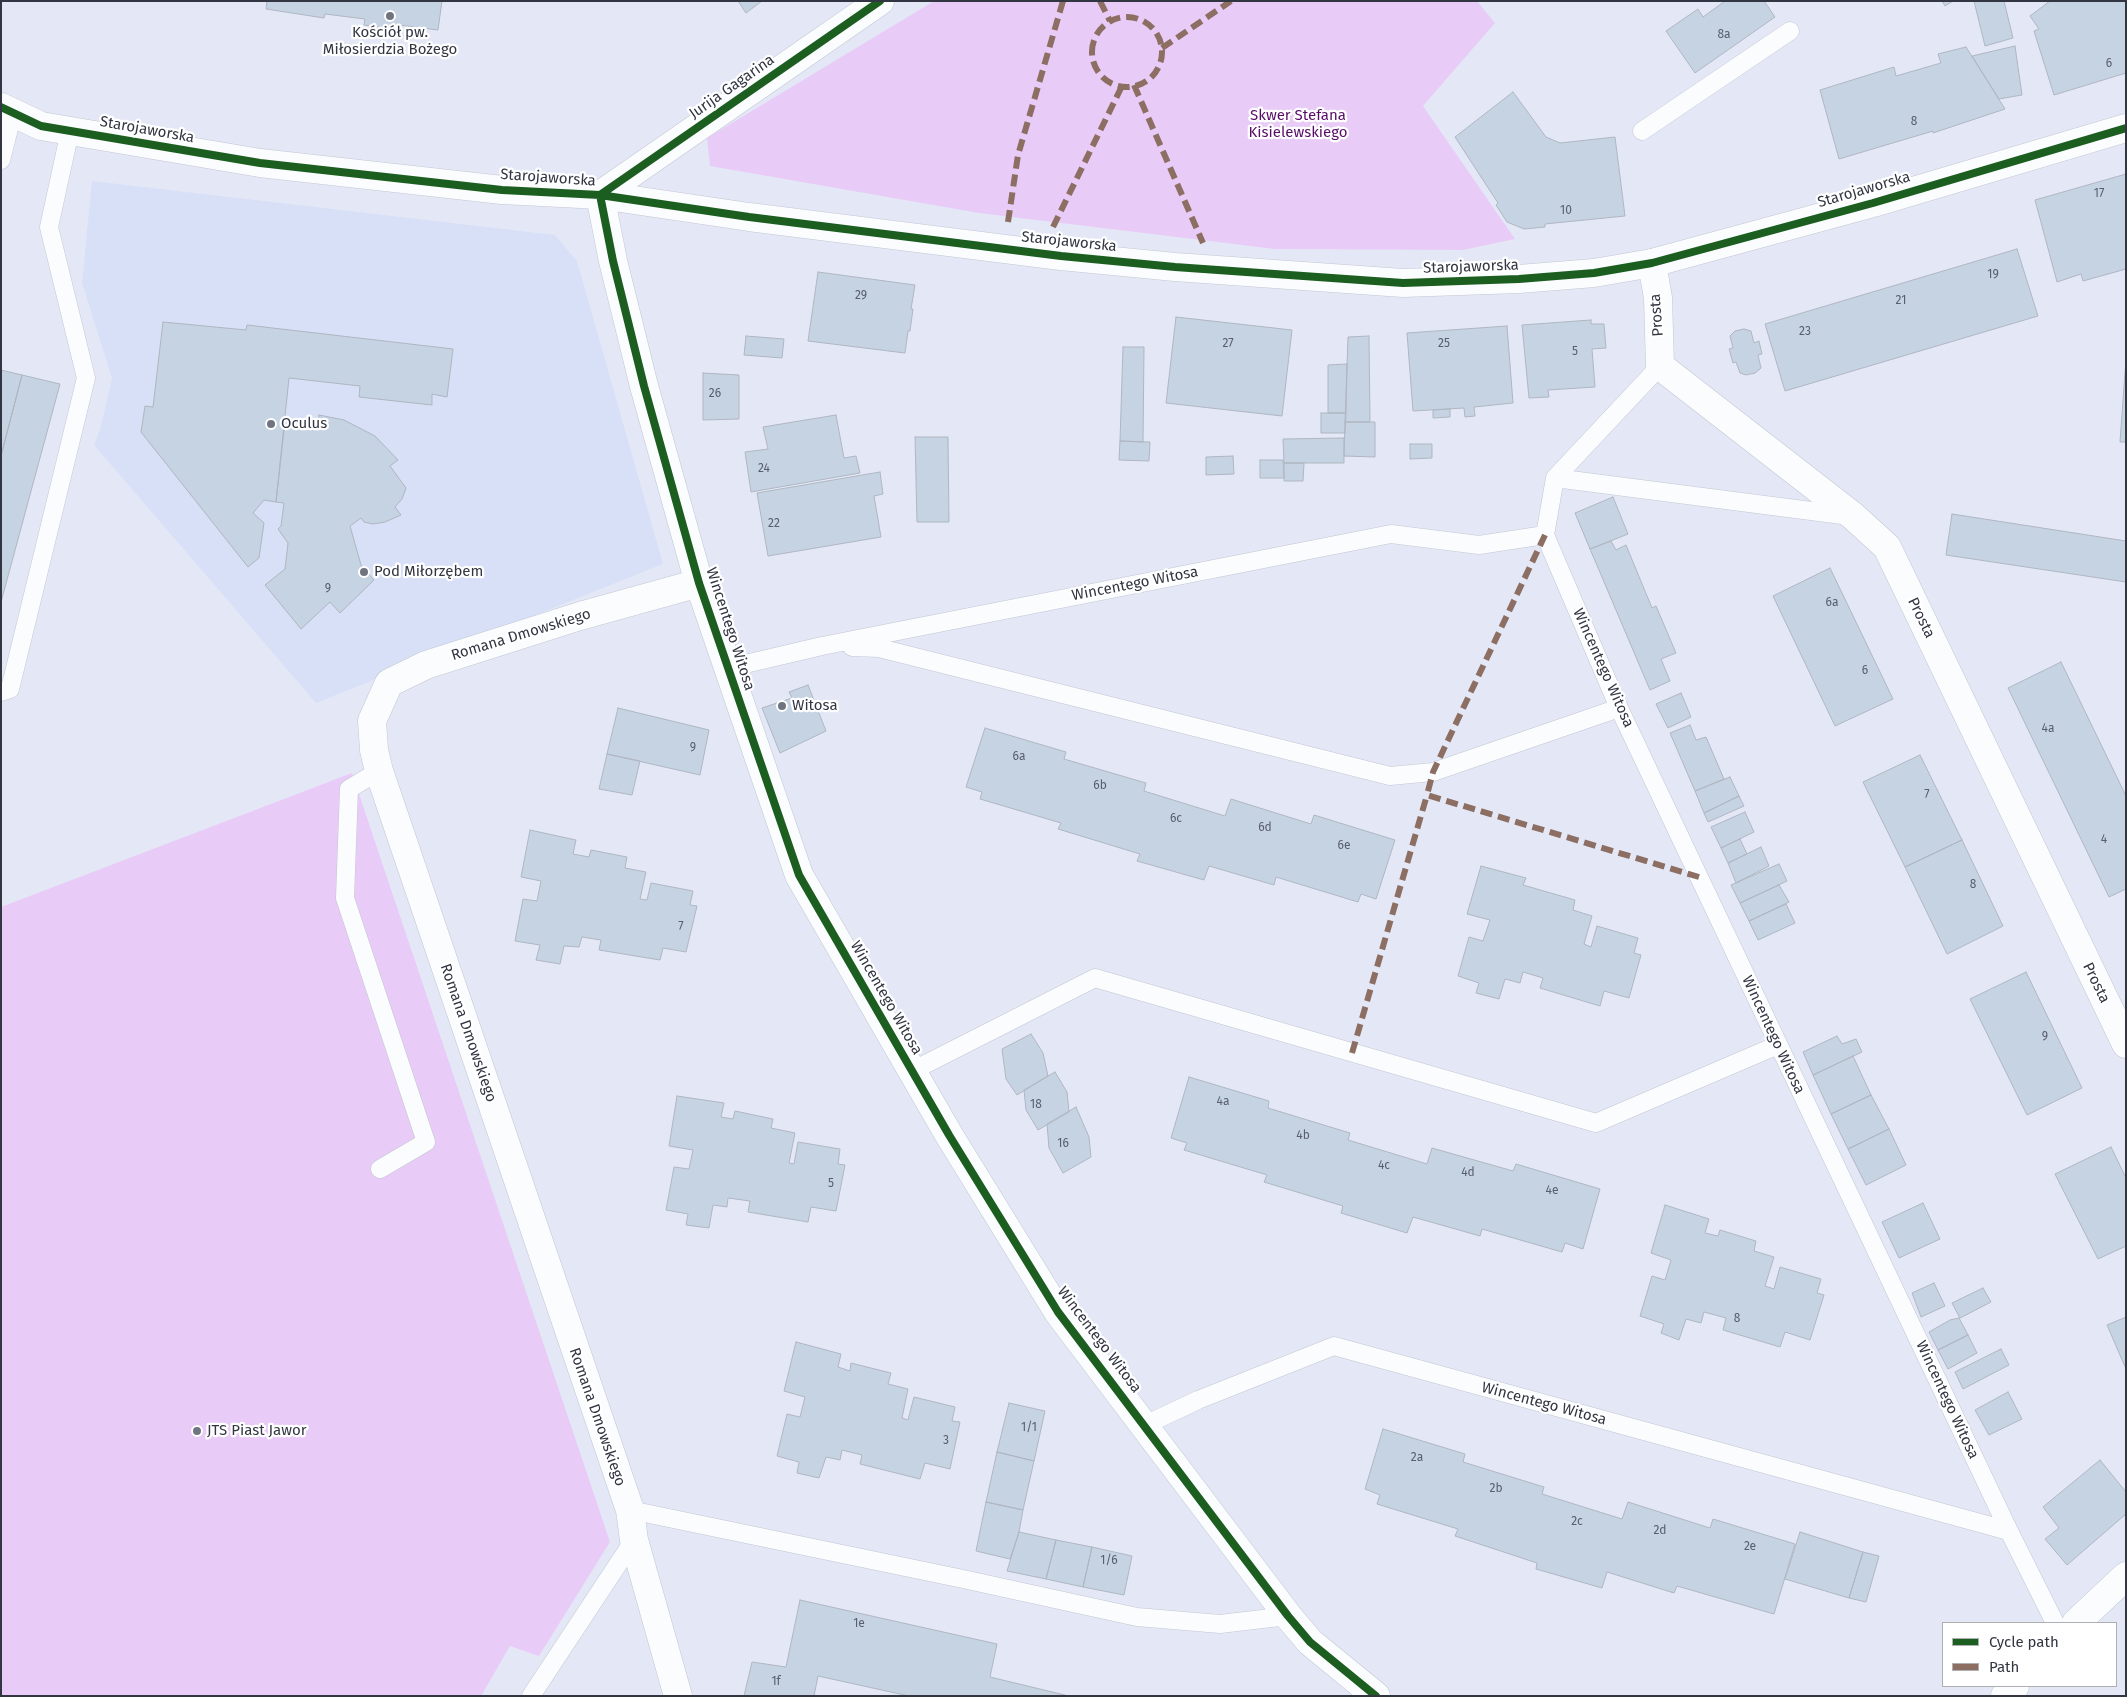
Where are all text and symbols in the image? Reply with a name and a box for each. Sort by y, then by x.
marker: Kościół pw. Miłosierdzia Bożego [384,10,396,22]
place label: Kościół pw. Miłosierdzia Bożego [323,24,457,59]
house number: 8a [1717,28,1731,42]
street label: Jurija Gagarina [686,51,778,123]
house number: 6 [2106,57,2112,71]
park label: Skwer Stefana Kisielewskiego [1248,107,1348,142]
street label: Starojaworska [98,113,196,147]
house number: 8 [1911,115,1917,129]
street label: Starojaworska [500,166,596,190]
street label: Starojaworska [1816,168,1912,212]
house number: 17 [2094,187,2104,201]
house number: 10 [1560,204,1572,218]
street label: Starojaworska [1020,228,1118,256]
street label: Starojaworska [1423,256,1519,278]
house number: 19 [1987,268,1999,282]
house number: 29 [855,289,867,303]
street label: Prosta [1647,293,1667,337]
house number: 21 [1896,294,1906,308]
house number: 23 [1799,325,1811,339]
house number: 27 [1222,337,1234,351]
house number: 25 [1438,337,1450,351]
house number: 5 [1572,345,1578,359]
house number: 26 [709,387,721,401]
place label: Oculus [281,415,327,433]
marker: Oculus [265,418,277,430]
house number: 24 [758,462,770,476]
house number: 22 [768,517,780,531]
place label: Pod Miłorzębem [374,563,483,581]
street label: Wincentego Witosa [1070,563,1200,605]
street label: Wincentego Witosa [702,565,758,693]
marker: Pod Miłorzębem [358,566,370,578]
house number: 9 [325,582,331,596]
street label: Prosta [1903,595,1939,641]
house number: 6a [1826,596,1838,610]
street label: Romana Dmowskiego [449,605,593,665]
street label: Wincentego Witosa [1569,606,1637,730]
house number: 6 [1862,664,1868,678]
place label: Witosa [792,697,838,715]
marker: Witosa [776,700,788,712]
house number: 4a [2042,722,2054,736]
house number: 9 [690,741,696,755]
house number: 6a [1013,750,1025,764]
house number: 6b [1093,779,1107,793]
house number: 7 [1924,788,1930,802]
house number: 6c [1170,812,1182,826]
house number: 6d [1258,821,1272,835]
house number: 4 [2101,833,2107,847]
house number: 6e [1338,839,1350,853]
house number: 8 [1970,878,1976,892]
house number: 7 [678,920,684,934]
street label: Wincentego Witosa [846,938,926,1058]
street label: Prosta [2078,960,2114,1006]
street label: Romana Dmowskiego [436,962,500,1104]
street label: Wincentego Witosa [1738,973,1808,1097]
house number: 9 [2042,1030,2048,1044]
house number: 4a [1217,1095,1229,1109]
house number: 18 [1030,1098,1042,1112]
house number: 4b [1296,1129,1310,1143]
house number: 16 [1057,1137,1069,1151]
house number: 4c [1378,1159,1390,1173]
house number: 4d [1461,1166,1475,1180]
house number: 5 [828,1177,834,1191]
house number: 4e [1546,1184,1558,1198]
street label: Wincentego Witosa [1053,1283,1145,1397]
house number: 8 [1734,1312,1740,1326]
street label: Wincentego Witosa [1912,1338,1982,1462]
street label: Romana Dmowskiego [565,1346,629,1488]
street label: Wincentego Witosa [1480,1379,1608,1429]
house number: 1/1 [1021,1421,1037,1435]
place label: JTS Piast Jawor [207,1422,306,1440]
marker: JTS Piast Jawor [191,1425,203,1437]
house number: 3 [943,1434,949,1448]
house number: 2a [1411,1451,1423,1465]
house number: 2b [1489,1482,1503,1496]
house number: 2c [1571,1515,1583,1529]
house number: 2d [1654,1524,1666,1538]
house number: 2e [1744,1540,1756,1554]
house number: 1/6 [1100,1554,1118,1568]
house number: 1e [853,1617,865,1631]
legend [1942,1622,2117,1687]
text: Cycle path [1989,1633,2059,1651]
text: Path [1989,1658,2019,1676]
house number: 1f [771,1675,781,1689]

